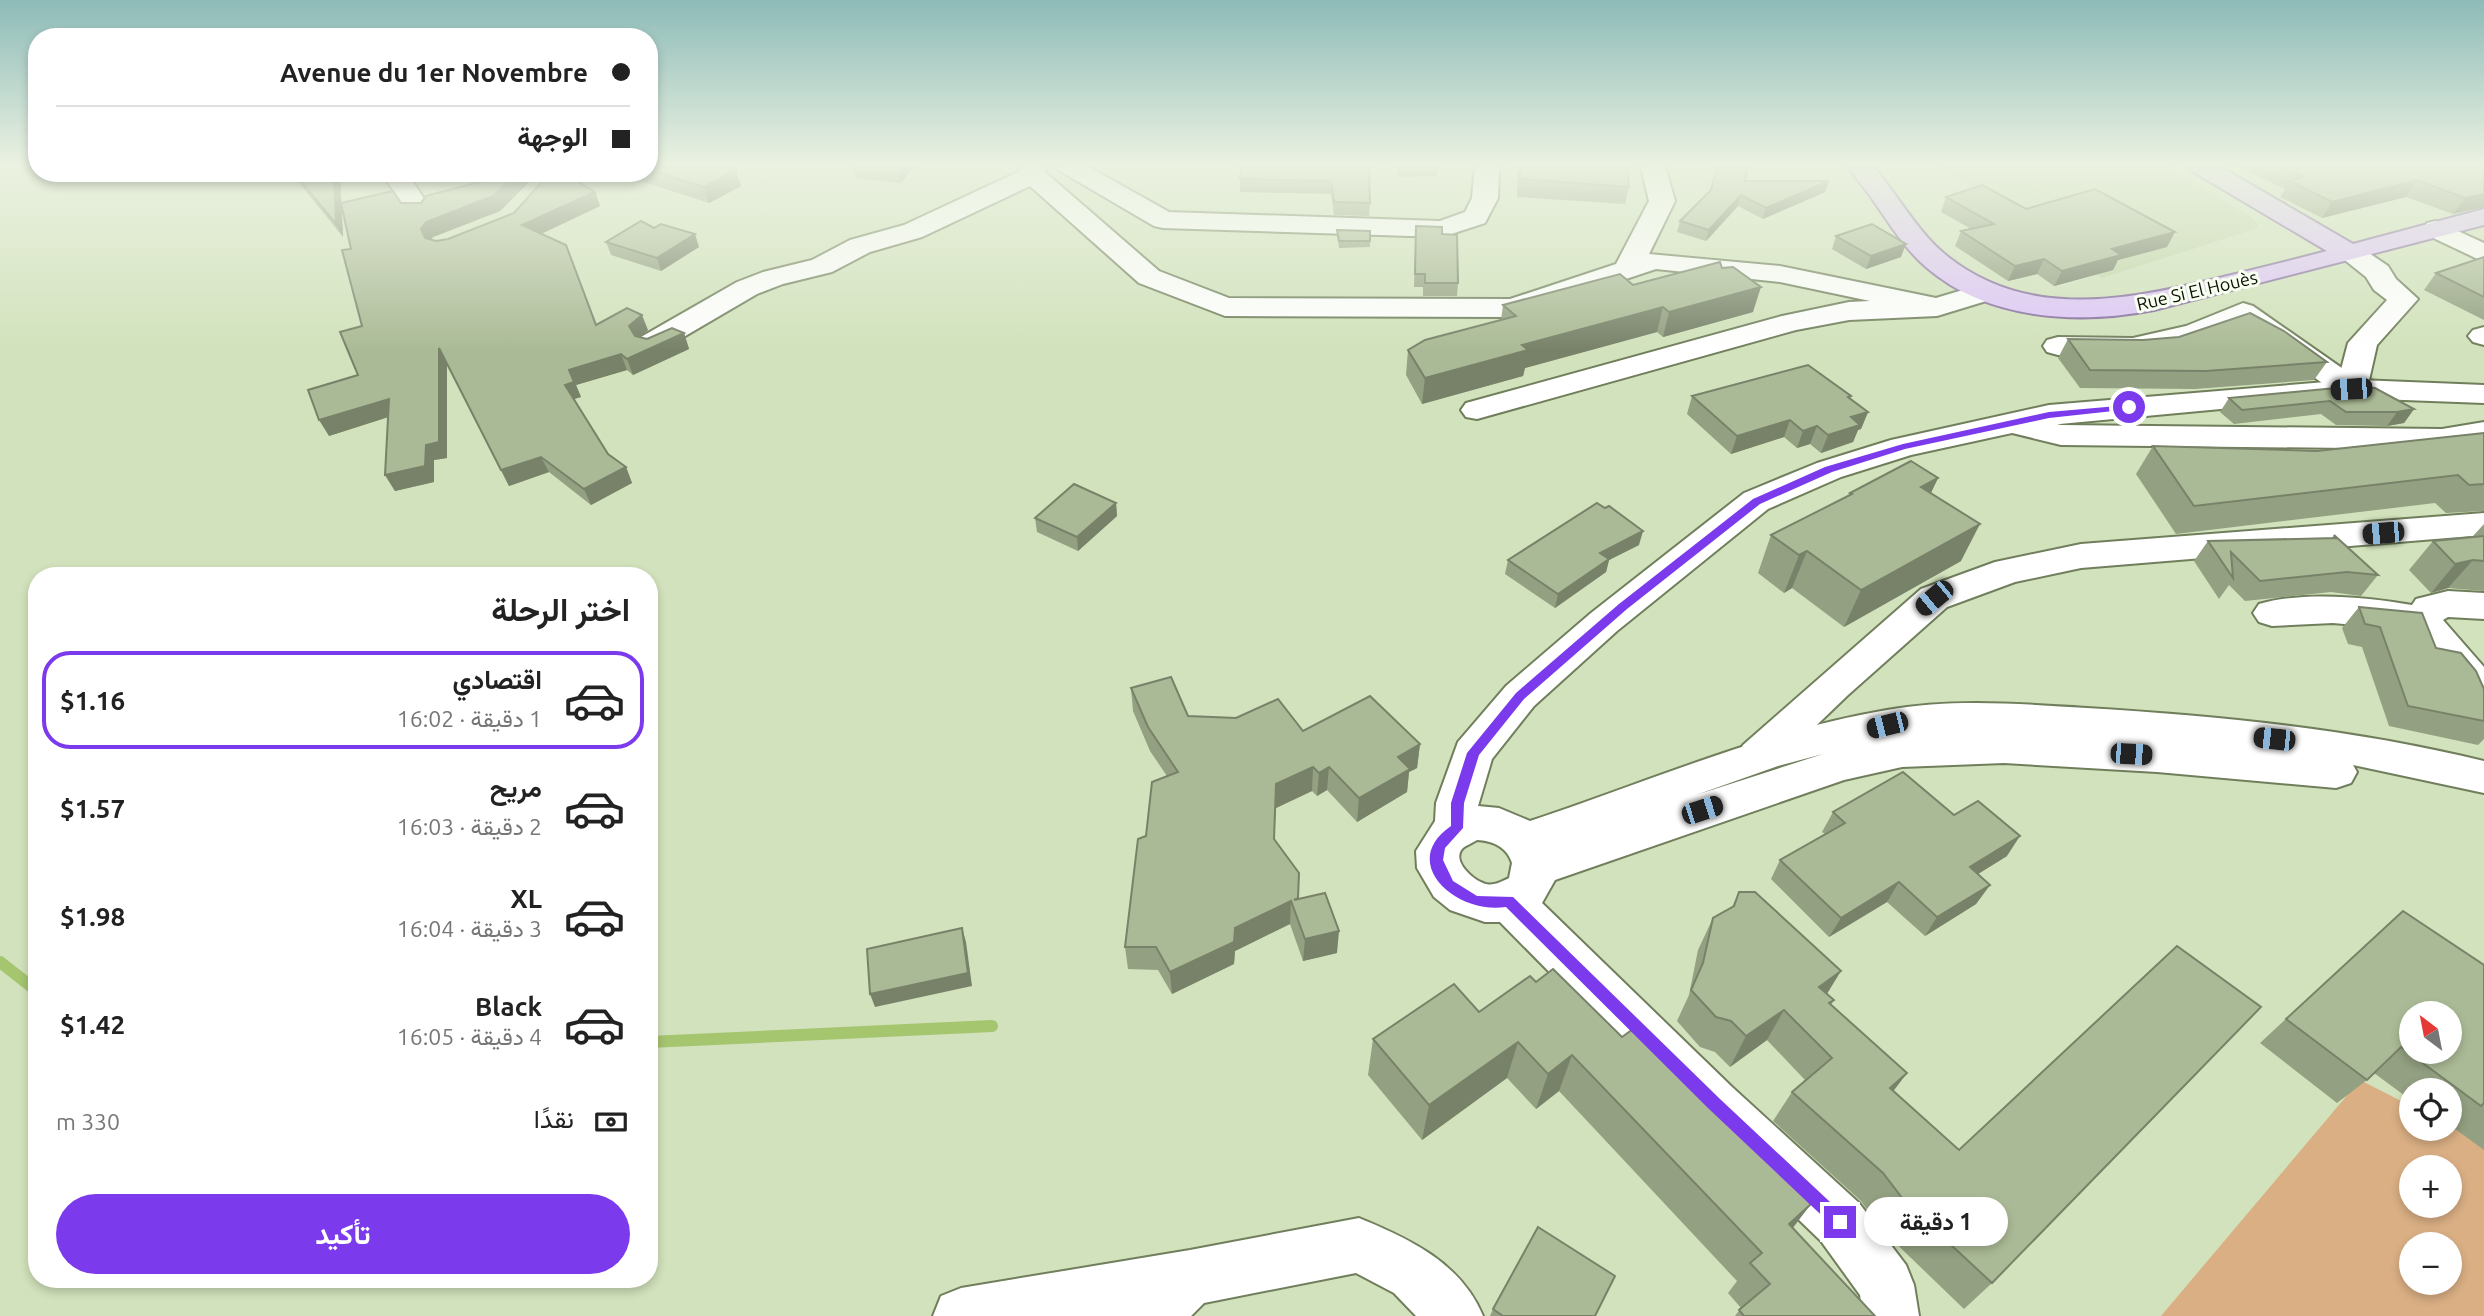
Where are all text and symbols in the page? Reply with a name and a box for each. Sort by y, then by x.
text: Avenue du 1er Novembre [280,58,588,87]
text: الوجهة [517,122,588,151]
street label: Rue Si El Houès [2134,266,2259,314]
car [2330,377,2373,401]
route start [2113,391,2145,423]
car [2362,521,2405,545]
car [1912,576,1957,620]
text: اختر الرحلة [491,591,630,627]
text: اقتصادي [453,665,542,694]
icon: car [563,669,626,732]
text: $1.16 [60,686,125,715]
text: 1 دقيقة · 16:02 [397,706,542,731]
car [1865,710,1910,740]
car [2253,726,2296,752]
car [2110,742,2153,766]
text: مريح [490,773,542,802]
icon: car [563,777,626,840]
text: $1.57 [60,794,125,823]
car [1679,794,1726,826]
text: 2 دقيقة · 16:03 [397,814,542,839]
text: XL [511,884,542,913]
icon: car [563,885,626,948]
text: $1.98 [60,902,125,931]
text: 3 دقيقة · 16:04 [397,916,542,941]
text: Black [475,992,542,1021]
icon: car [563,993,626,1056]
north arrow [2399,1001,2462,1064]
map controls [2399,1001,2462,1295]
text: $1.42 [60,1010,125,1039]
text: 4 دقيقة · 16:05 [397,1024,542,1049]
button: locate [2399,1078,2462,1141]
icon: cash [592,1103,630,1141]
text: نقدًا [534,1104,574,1133]
text: 330 m [56,1109,120,1134]
button: + [2399,1155,2462,1218]
button: تأكيد [56,1194,630,1274]
callout: 1 دقيقة [1864,1198,2008,1246]
route end [1824,1206,1856,1238]
text: 1 دقيقة [1900,1209,1972,1234]
button: − [2399,1232,2462,1295]

